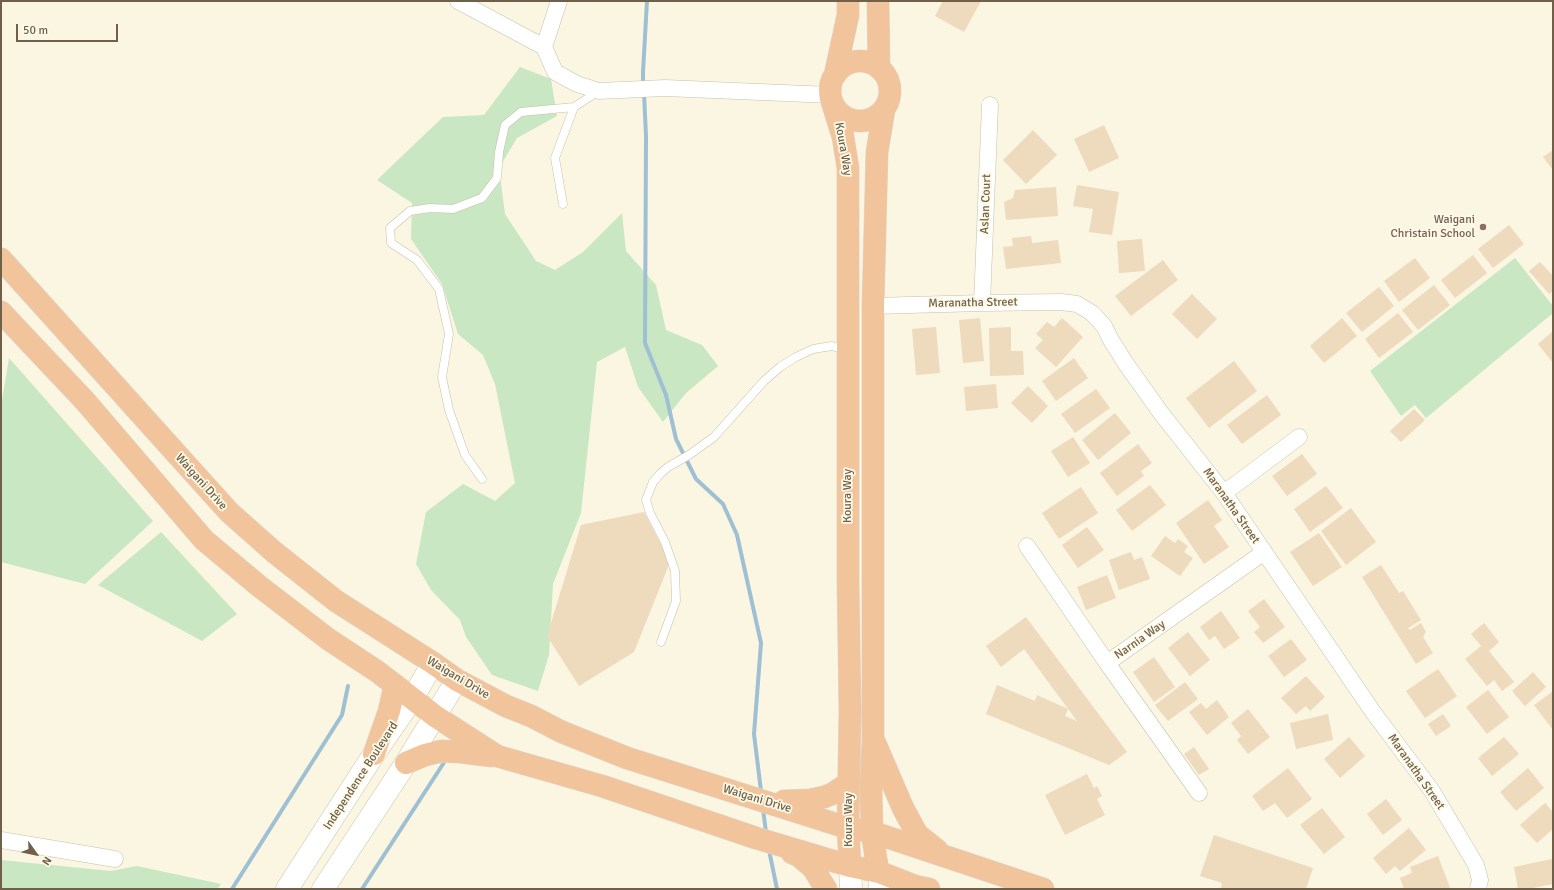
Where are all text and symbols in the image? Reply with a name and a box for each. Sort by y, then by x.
scale bar [18,16,120,42]
text: 50 m [23,23,48,38]
street label: Koura Way [831,121,855,177]
street label: Aslan Court [978,174,994,234]
place label: Waigani Christain School [1390,213,1475,241]
marker: Waigani Christain School [1478,222,1488,232]
street label: Maranatha Street [928,295,1018,311]
street label: Waigani Drive [172,451,230,513]
street label: Maranatha Street [1199,465,1263,547]
street label: Koura Way [841,469,855,523]
street label: Narnia Way [1112,617,1168,663]
street label: Waigani Drive [424,654,492,702]
street label: Independence Boulevard [321,719,401,833]
street label: Maranatha Street [1384,731,1448,813]
street label: Waigani Drive [721,782,793,816]
street label: Koura Way [842,793,856,847]
north arrow [16,834,56,874]
text: N [39,854,54,868]

